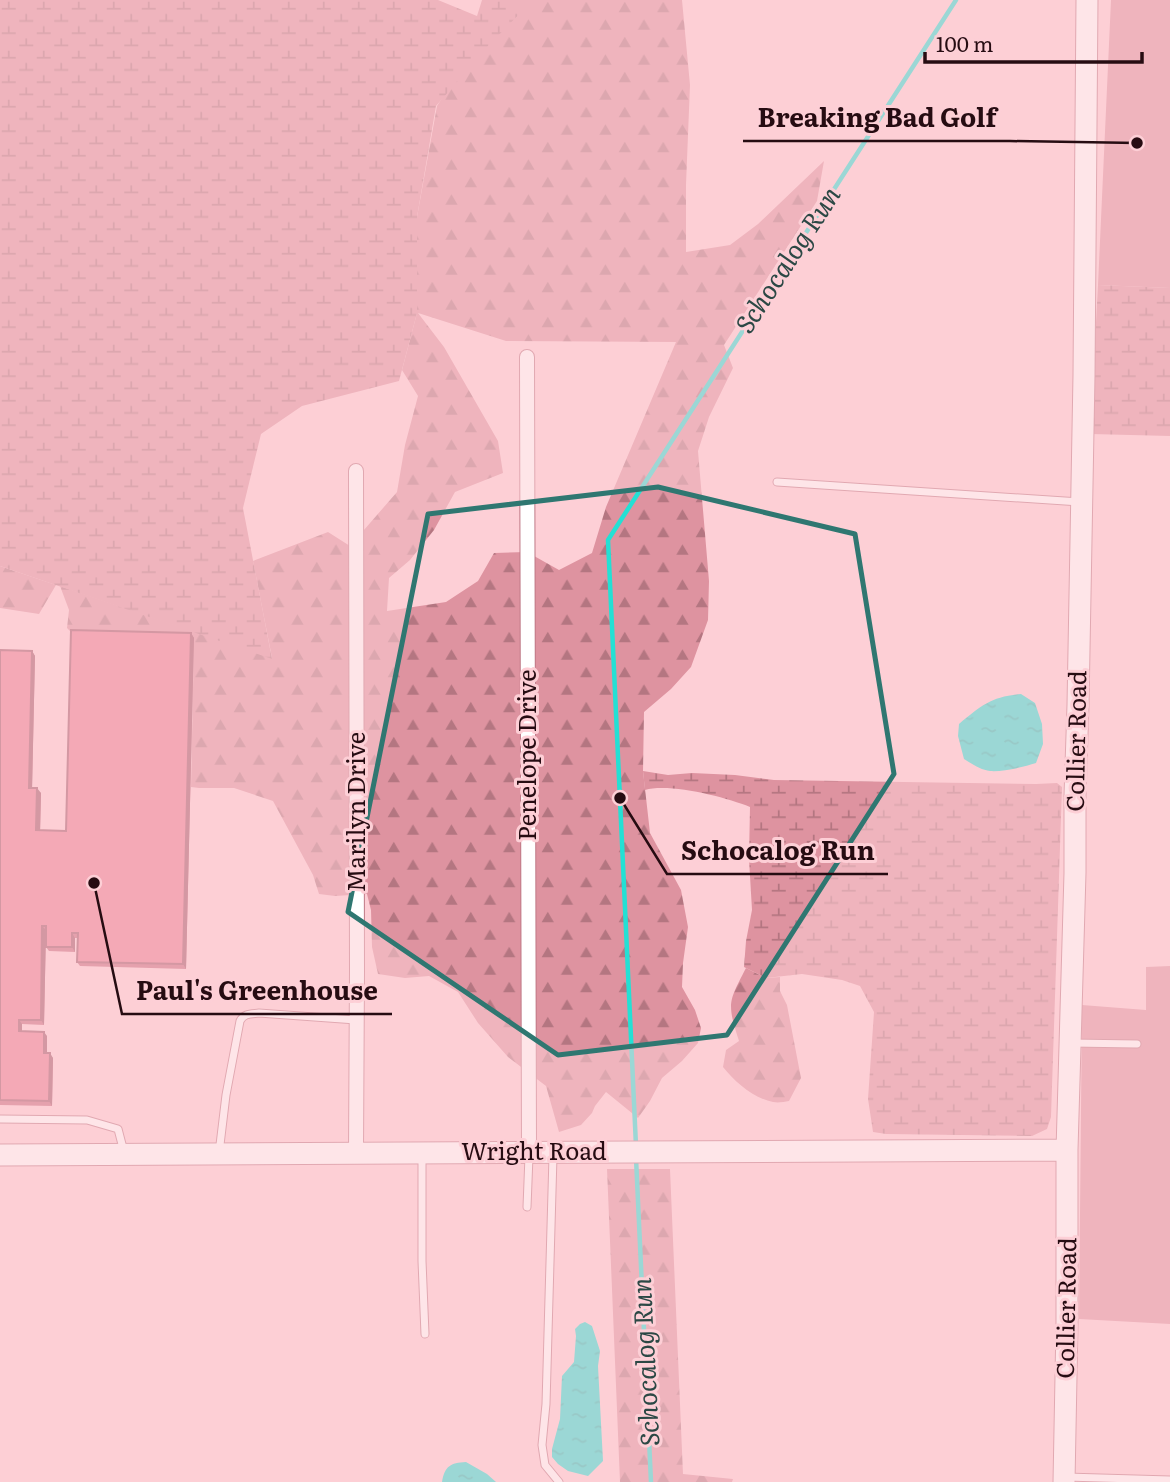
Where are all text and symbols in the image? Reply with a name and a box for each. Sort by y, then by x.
scale bar [925,21,1142,65]
text: 100 m [936,27,993,58]
callout: Breaking Bad Golf [743,94,1010,141]
text: Breaking Bad Golf [757,96,999,135]
water label: Schocalog Run [724,177,848,340]
street label: Penelope Drive [508,669,543,841]
street label: Collier Road [1056,670,1093,812]
street label: Marilyn Drive [337,732,372,892]
callout: Schocalog Run [667,827,888,874]
text: Schocalog Run [681,829,875,868]
callout: Paul's Greenhouse [122,967,392,1014]
text: Paul's Greenhouse [136,969,378,1008]
street label: Wright Road [461,1132,607,1167]
street label: Collier Road [1046,1237,1083,1379]
water label: Schocalog Run [620,1276,667,1447]

